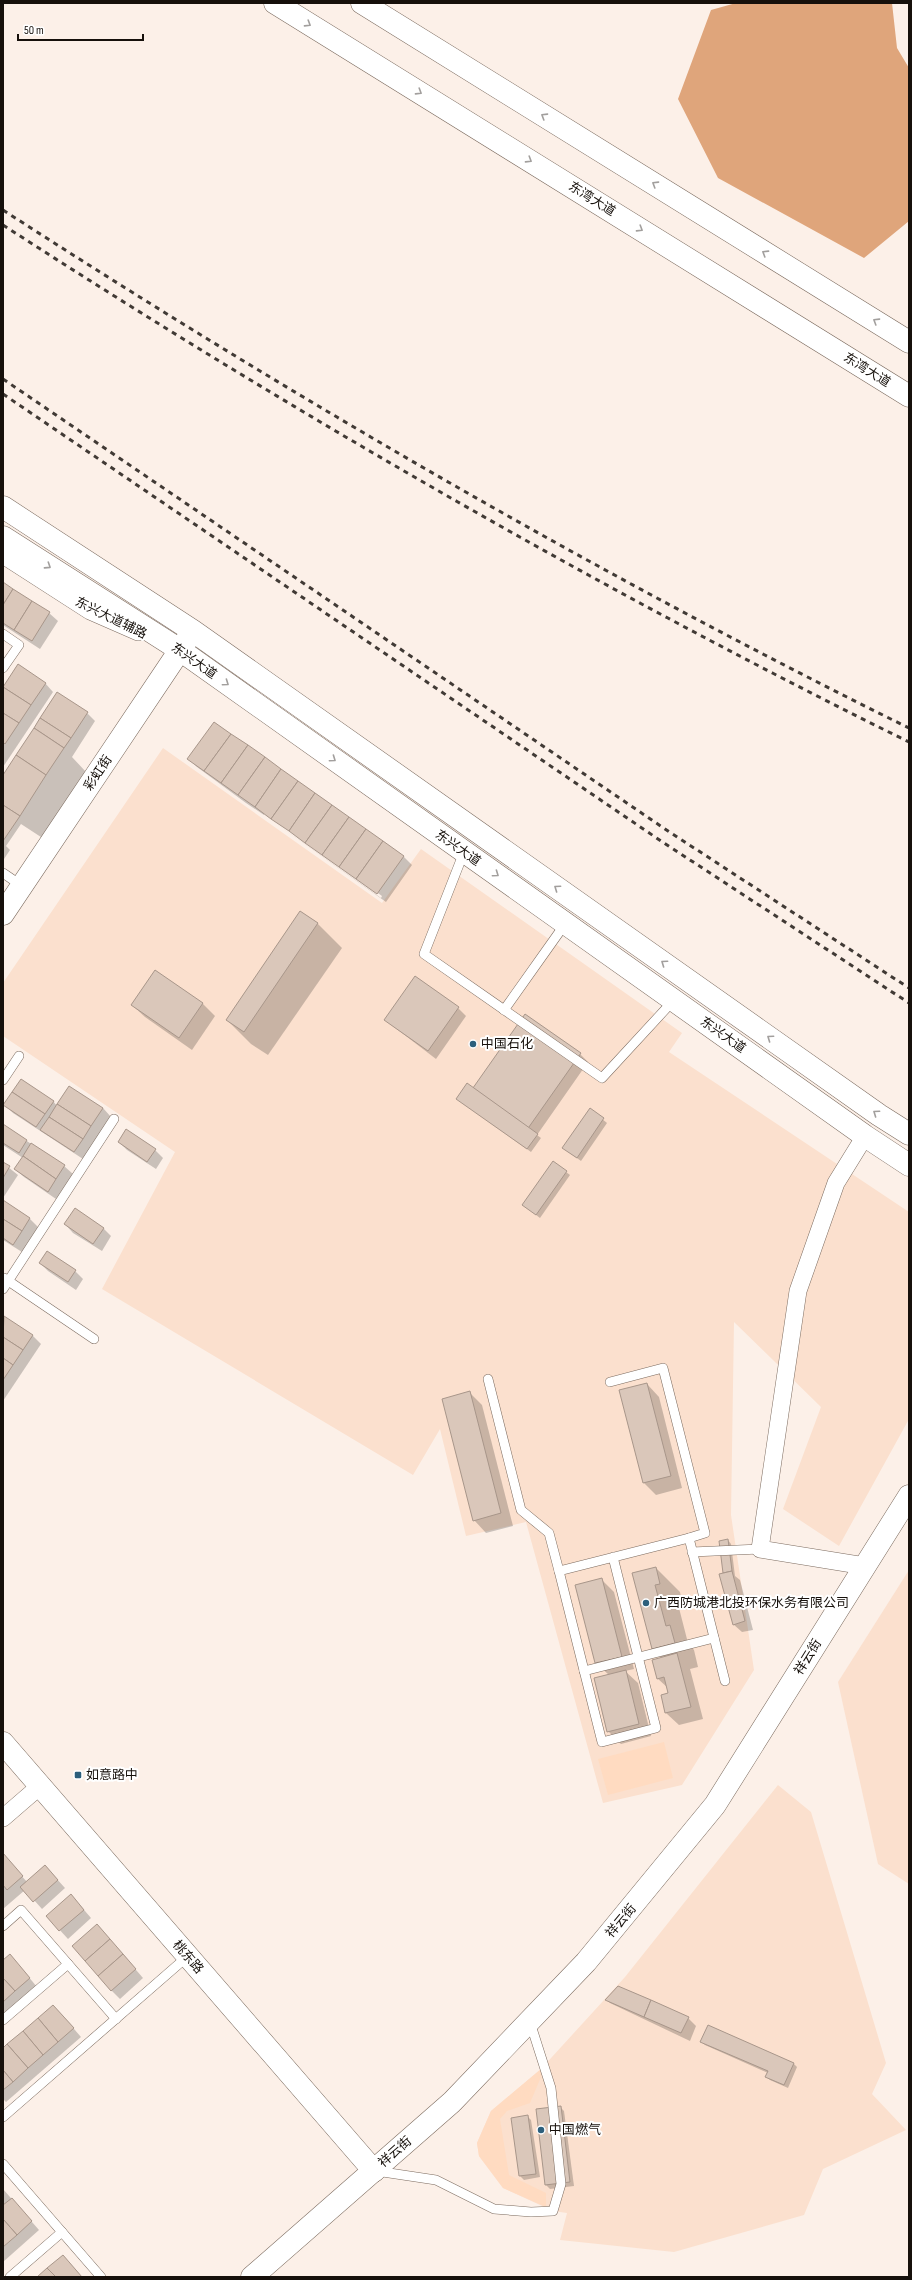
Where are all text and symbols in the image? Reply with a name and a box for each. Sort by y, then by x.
scale bar [18,16,143,42]
one-way arrow [304,19,311,26]
text: 50 m [24,23,44,38]
one-way arrow [415,87,422,95]
one-way arrow [541,113,548,121]
one-way arrow [525,156,532,163]
street label: 东湾大道 [566,178,618,220]
one-way arrow [652,182,659,189]
one-way arrow [636,224,643,231]
one-way arrow [762,250,769,258]
one-way arrow [873,319,880,326]
street label: 东湾大道 [841,349,893,391]
one-way arrow [44,561,51,569]
street label: 东兴大道辅路 [72,594,150,642]
street label: 东兴大道 [168,640,220,682]
one-way arrow [222,678,229,685]
street label: 彩虹街 [80,752,116,794]
one-way arrow [328,754,335,761]
street label: 东兴大道 [432,827,484,869]
one-way arrow [491,869,498,876]
one-way arrow [555,886,562,893]
one-way arrow [661,961,668,968]
street label: 东兴大道 [697,1014,749,1056]
one-way arrow [767,1035,774,1043]
place label: 中国石化 [481,1036,533,1052]
marker: 中国石化 [468,1039,478,1049]
one-way arrow [873,1110,880,1118]
place label: 广西防城港北投环保水务有限公司 [654,1595,849,1611]
marker: 广西防城港北投环保水务有限公司 [641,1598,651,1608]
street label: 祥云街 [791,1636,825,1678]
place label: 如意路中 [86,1767,138,1783]
marker: 如意路中 [73,1770,83,1780]
street label: 祥云街 [602,1901,640,1941]
street label: 桃东路 [169,1937,207,1977]
place label: 中国燃气 [549,2122,601,2138]
marker: 中国燃气 [536,2125,546,2135]
street label: 祥云街 [375,2133,415,2171]

